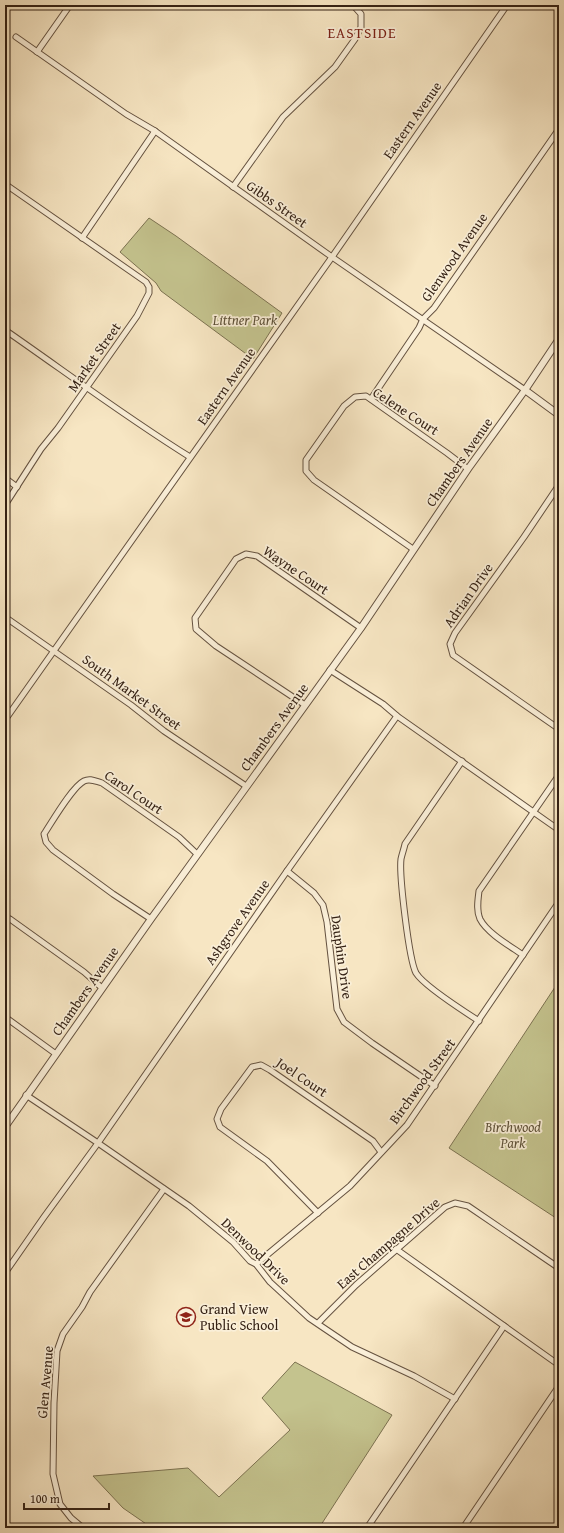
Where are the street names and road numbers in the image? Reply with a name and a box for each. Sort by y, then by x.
street label: Eastern Avenue [378,77,446,163]
street label: Gibbs Street [242,176,312,233]
street label: Glenwood Avenue [416,208,492,305]
street label: Market Street [63,318,125,396]
street label: Eastern Avenue [192,343,260,429]
street label: Celene Court [369,382,443,440]
street label: Chambers Avenue [421,413,497,511]
street label: Wayne Court [259,541,333,599]
street label: Adrian Drive [438,558,498,631]
street label: South Market Street [78,649,186,735]
street label: Chambers Avenue [235,678,313,775]
street label: Carol Court [101,765,167,819]
street label: Ashgrove Avenue [200,875,274,969]
street label: Dauphin Drive [326,914,358,1001]
street label: Chambers Avenue [47,942,123,1040]
street label: Birchwood Street [384,1034,460,1128]
street label: Joel Court [271,1051,332,1102]
street label: East Champagne Drive [332,1192,444,1293]
street label: Denwood Drive [217,1213,295,1289]
street label: Glen Avenue [32,1344,58,1419]

